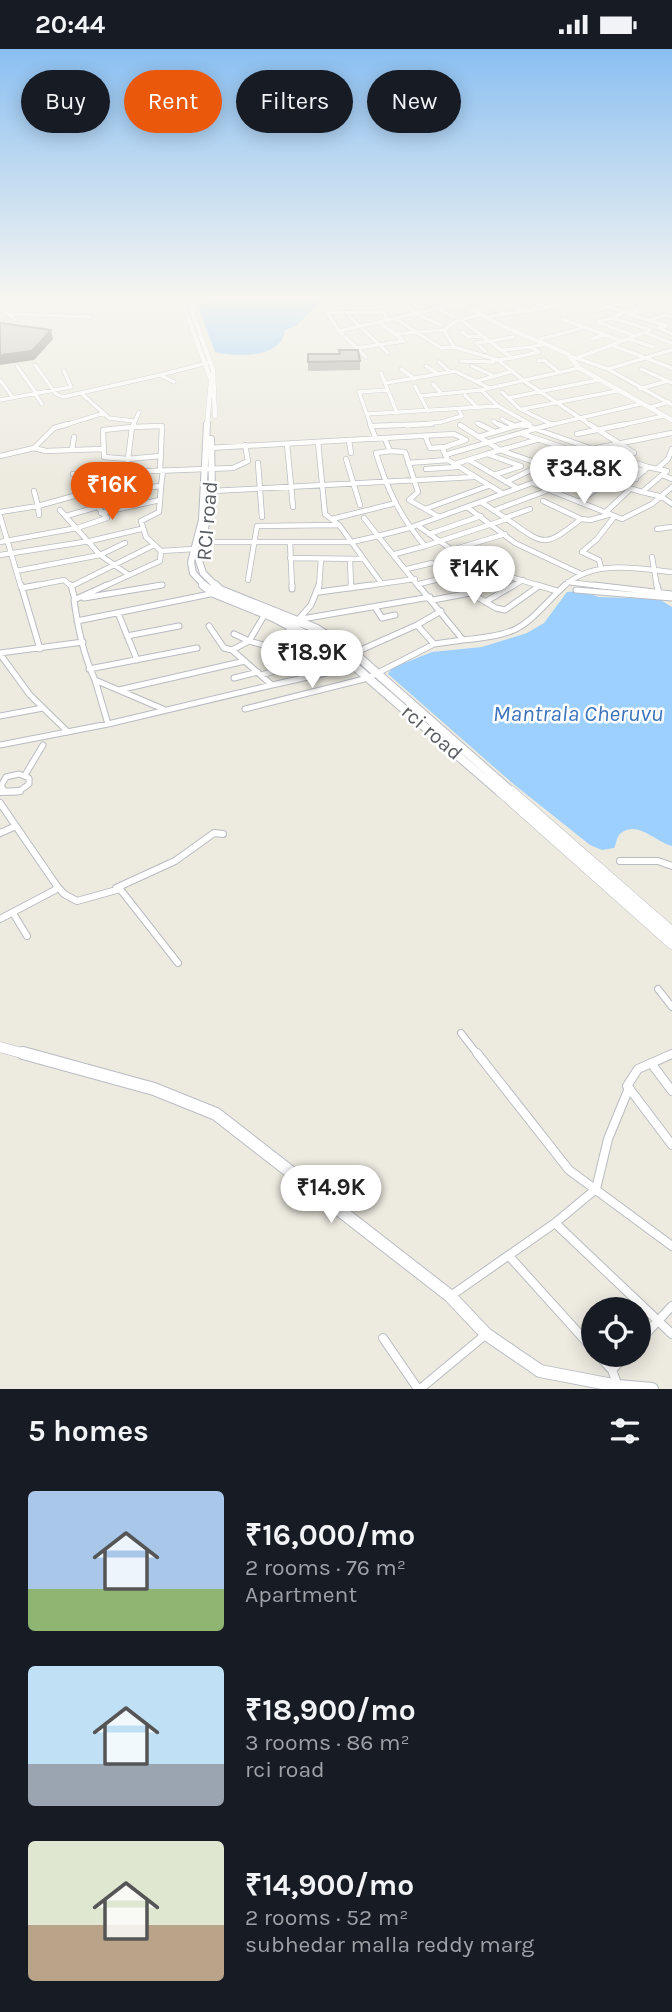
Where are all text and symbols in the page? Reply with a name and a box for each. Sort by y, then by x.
text: 20:44 [35,9,105,40]
chip: Buy [21,70,110,133]
chip: Rent [124,70,222,133]
chip: Filters [236,70,353,133]
chip: New [367,70,461,133]
pin: ₹34.8K [527,447,641,506]
text: ₹34.8K [546,455,622,482]
pin: ₹16K [71,463,153,522]
text: ₹16K [87,471,137,498]
street label: RCI road [192,480,222,562]
pin: ₹14K [433,547,515,606]
text: ₹14K [449,555,499,582]
pin: ₹18.9K [255,631,369,690]
text: ₹18.9K [277,639,347,666]
street label: rci road [397,699,467,765]
water label: Mantrala Cheruvu [493,700,663,727]
pin: ₹14.9K [274,1165,388,1225]
text: ₹14.9K [296,1174,366,1201]
map controls [581,1297,651,1367]
button: locate [581,1297,651,1367]
icon: filters [606,1412,644,1450]
text: 5 homes [28,1413,149,1449]
text: ₹16,000/mo [245,1517,415,1553]
icon: home [84,1519,168,1603]
text: 2 rooms · 76 m² [245,1554,406,1581]
text: Apartment [245,1581,357,1608]
text: ₹18,900/mo [245,1692,416,1728]
icon: home [84,1694,168,1778]
text: 3 rooms · 86 m² [245,1729,410,1756]
text: rci road [245,1756,325,1783]
text: ₹14,900/mo [245,1867,414,1903]
icon: home [84,1869,168,1953]
text: 2 rooms · 52 m² [245,1904,408,1931]
text: subhedar malla reddy marg [245,1931,534,1958]

